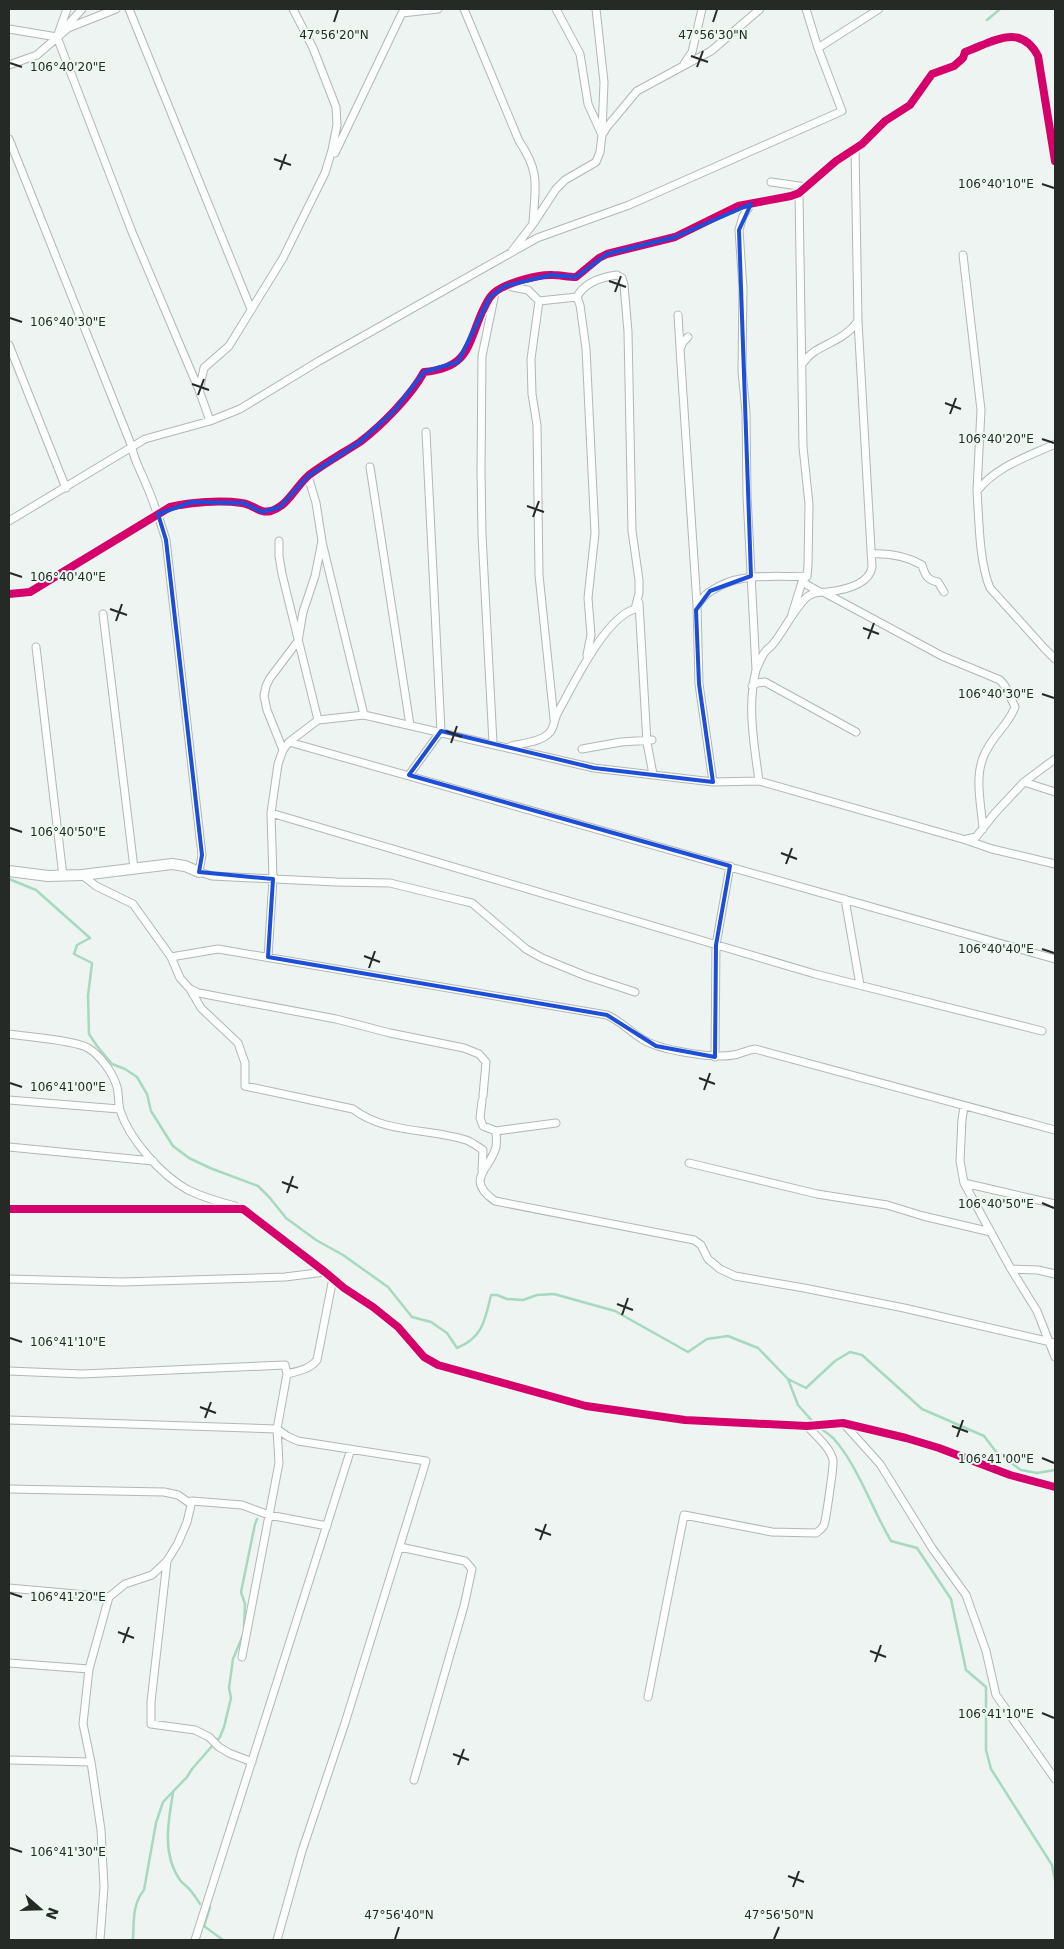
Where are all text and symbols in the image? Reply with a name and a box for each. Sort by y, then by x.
text: 47°56'20"N [299,28,369,42]
text: 47°56'30"N [678,28,748,42]
text: 106°40'20"E [30,60,106,74]
text: 106°40'10"E [958,177,1034,191]
text: 106°40'30"E [30,315,106,329]
text: 106°40'20"E [958,432,1034,446]
text: 106°40'40"E [30,570,106,584]
text: 106°40'30"E [958,687,1034,701]
text: 106°40'50"E [30,825,106,839]
text: 106°40'40"E [958,942,1034,956]
text: 106°41'00"E [30,1080,106,1094]
text: 106°40'50"E [958,1197,1034,1211]
text: 106°41'10"E [30,1335,106,1349]
text: 106°41'00"E [958,1452,1034,1466]
text: 106°41'20"E [30,1590,106,1604]
text: 106°41'10"E [958,1707,1034,1721]
text: 106°41'30"E [30,1845,106,1859]
north arrow [15,1884,65,1934]
text: N [43,1905,62,1922]
text: 47°56'40"N [364,1908,434,1922]
text: 47°56'50"N [744,1908,814,1922]

